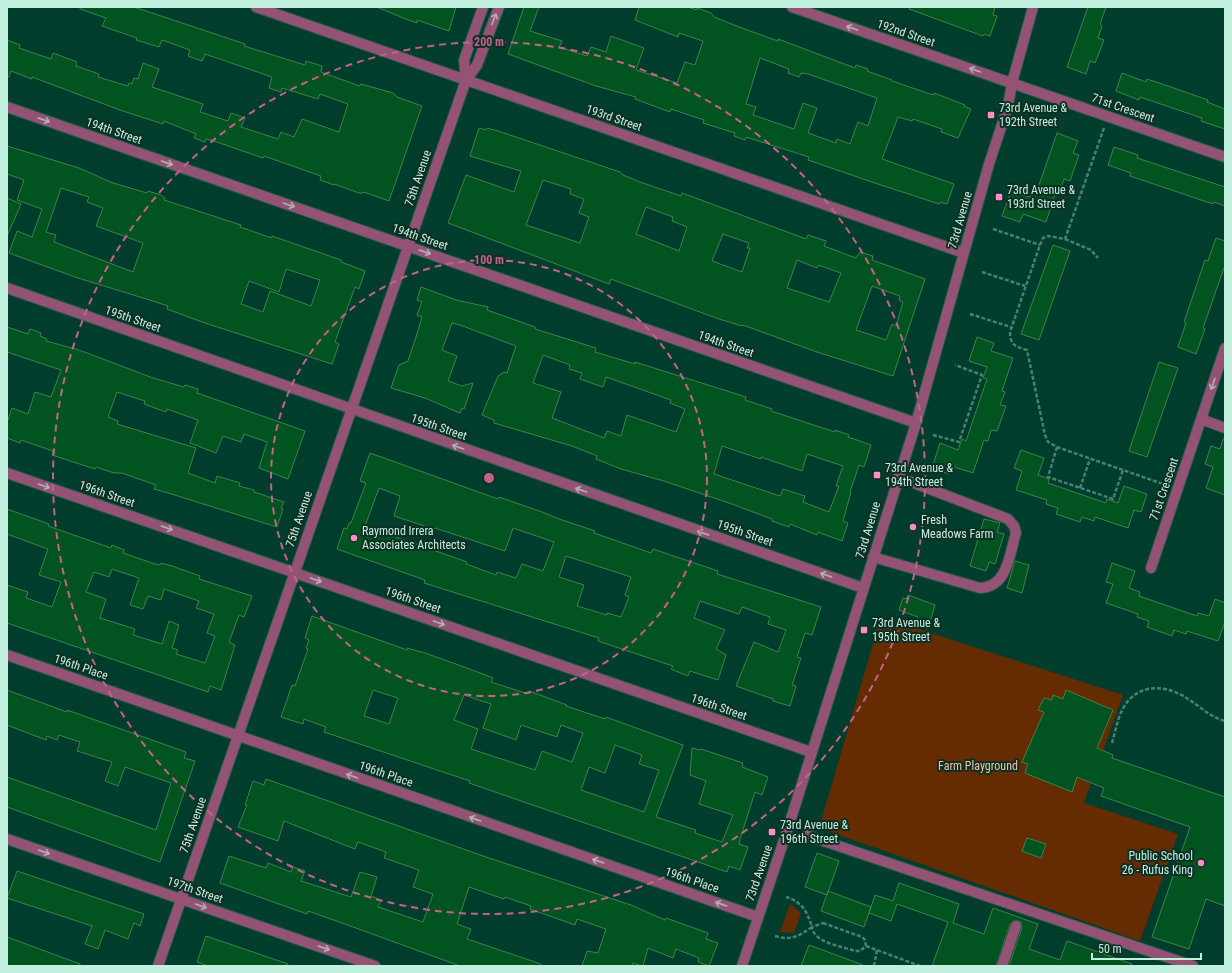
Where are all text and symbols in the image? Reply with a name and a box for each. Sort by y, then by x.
one-way arrow [490,14,498,26]
street label: 192nd Street [875,17,937,50]
one-way arrow [846,23,858,31]
text: 200 m [474,35,504,49]
one-way arrow [969,66,981,74]
street label: 71st Crescent [1090,91,1157,125]
place label: 73rd Avenue & 192th Street [999,101,1067,129]
street label: 193rd Street [584,102,644,134]
marker: 73rd Avenue & 192th Street [986,110,996,120]
street label: 194th Street [84,115,144,147]
one-way arrow [37,117,50,124]
street label: 75th Avenue [402,148,434,208]
one-way arrow [160,159,172,167]
place label: 73rd Avenue & 193rd Street [1007,183,1075,211]
street label: 73rd Avenue [945,190,975,250]
marker: 73rd Avenue & 193rd Street [994,192,1004,202]
one-way arrow [283,202,295,210]
street label: 194th Street [390,221,450,253]
one-way arrow [419,249,431,257]
text: 100 m [474,253,504,267]
street label: 195th Street [103,303,163,335]
street label: 194th Street [696,328,756,360]
one-way arrow [1209,377,1216,390]
street label: 195th Street [409,411,469,443]
one-way arrow [451,443,464,450]
street label: 71st Crescent [1147,455,1181,522]
place label: 73rd Avenue & 194th Street [885,461,953,489]
marker: 73rd Avenue & 194th Street [872,470,882,480]
centre of rings [482,471,496,485]
street label: 196th Street [77,478,137,510]
one-way arrow [37,482,49,490]
one-way arrow [574,486,587,493]
street label: 75th Avenue [283,489,315,549]
street label: 73rd Avenue [853,500,883,560]
place label: Fresh Meadows Farm [921,513,993,541]
street label: 195th Street [715,517,775,549]
marker: Fresh Meadows Farm [908,522,918,532]
place label: Raymond Irrera Associates Architects [362,524,466,552]
one-way arrow [160,525,172,533]
one-way arrow [698,528,710,536]
marker: Raymond Irrera Associates Architects [349,533,359,543]
one-way arrow [820,571,832,579]
one-way arrow [309,577,322,584]
street label: 196th Street [383,584,443,616]
place label: 73rd Avenue & 195th Street [872,616,940,644]
one-way arrow [432,620,445,627]
marker: 73rd Avenue & 195th Street [859,625,869,635]
street label: 196th Place [52,651,110,683]
street label: 196th Street [689,691,749,723]
street label: 196th Place [357,758,415,790]
park label: Farm Playground [938,759,1018,773]
one-way arrow [346,772,359,779]
street label: 75th Avenue [177,795,209,855]
one-way arrow [470,814,482,822]
place label: 73rd Avenue & 196th Street [780,818,848,846]
marker: 73rd Avenue & 196th Street [767,827,777,837]
street label: 73rd Avenue [743,843,775,903]
one-way arrow [37,849,50,856]
place label: Public School 26 - Rufus King [1122,849,1193,877]
one-way arrow [592,857,604,865]
marker: Public School 26 - Rufus King [1196,858,1206,868]
street label: 196th Place [663,864,721,896]
street label: 197th Street [165,874,225,906]
one-way arrow [714,900,727,907]
one-way arrow [194,903,207,910]
scale bar [1092,935,1201,961]
text: 50 m [1098,942,1122,956]
one-way arrow [317,945,329,953]

